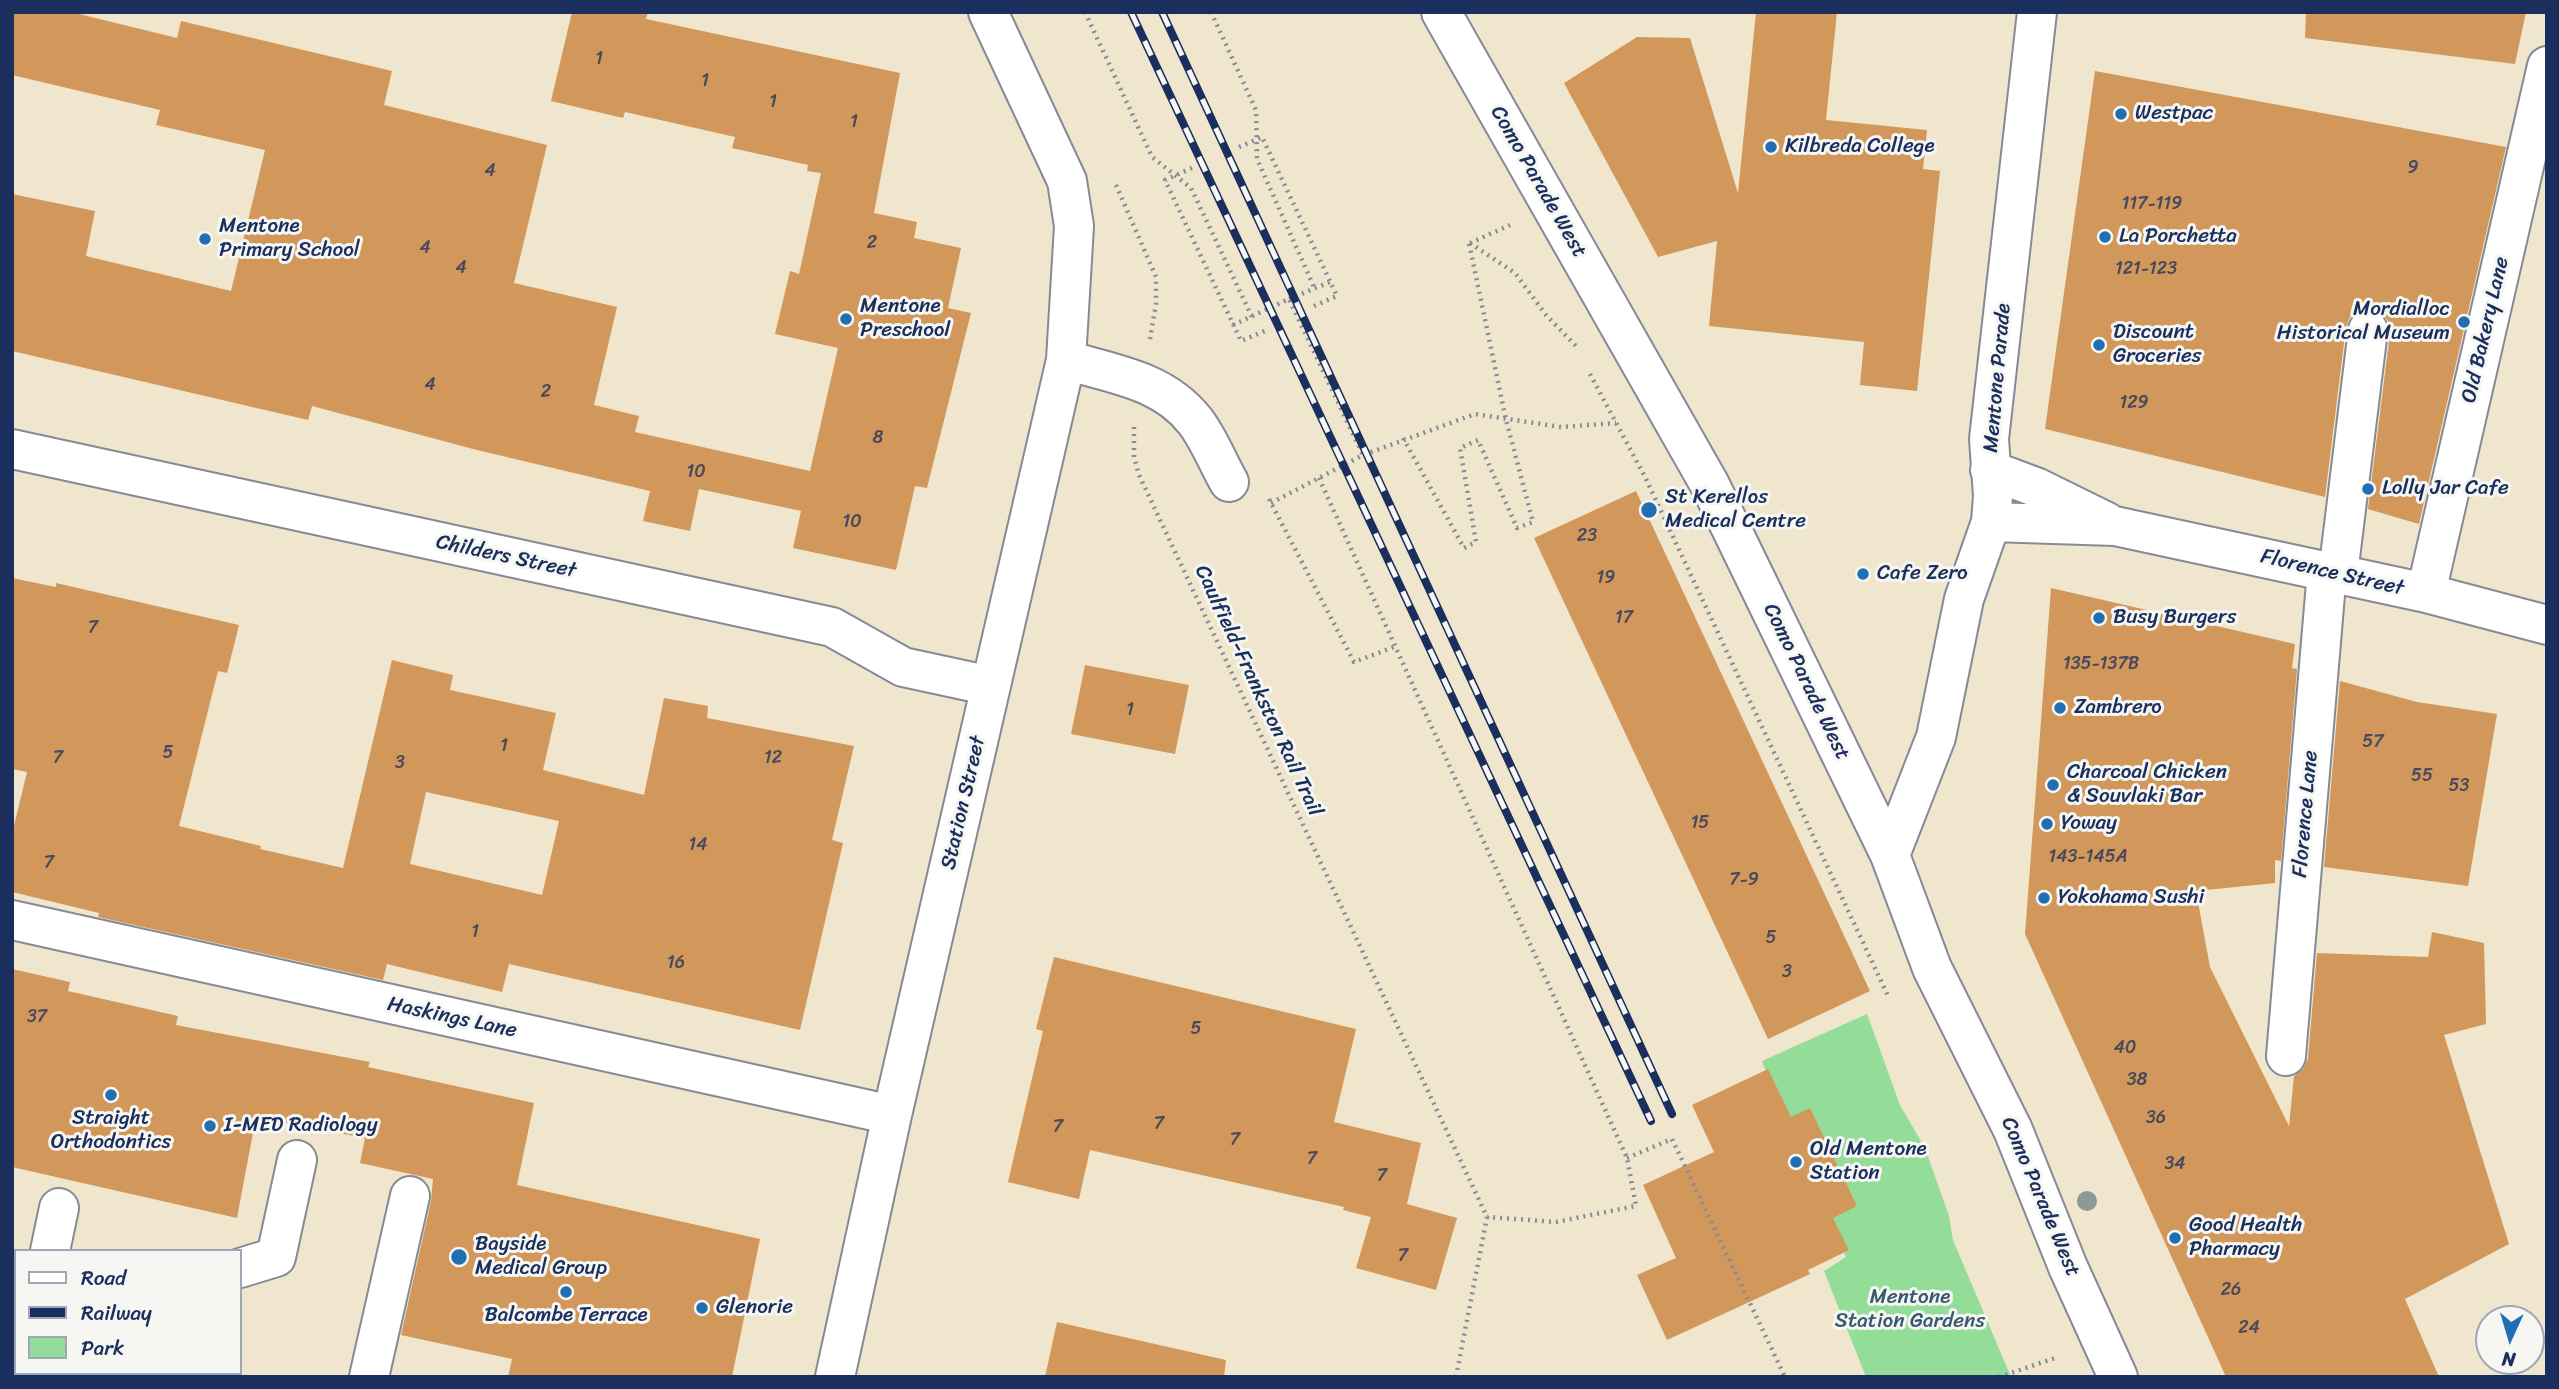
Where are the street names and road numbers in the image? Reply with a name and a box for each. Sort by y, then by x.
street label: Como Parade West [1484,102,1592,262]
street label: Old Bakery Lane [2457,255,2515,405]
street label: Mentone Parade [1979,302,2017,454]
street label: Childers Street [434,530,578,584]
street label: Florence Street [2258,544,2406,602]
street label: Caulfield-Frankston Rail Trail [1189,561,1327,821]
street label: Como Parade West [1757,600,1855,764]
street label: Station Street [936,734,992,872]
street label: Florence Lane [2288,749,2324,879]
street label: Haskings Lane [385,992,519,1044]
street label: Como Parade West [1995,1113,2085,1281]

